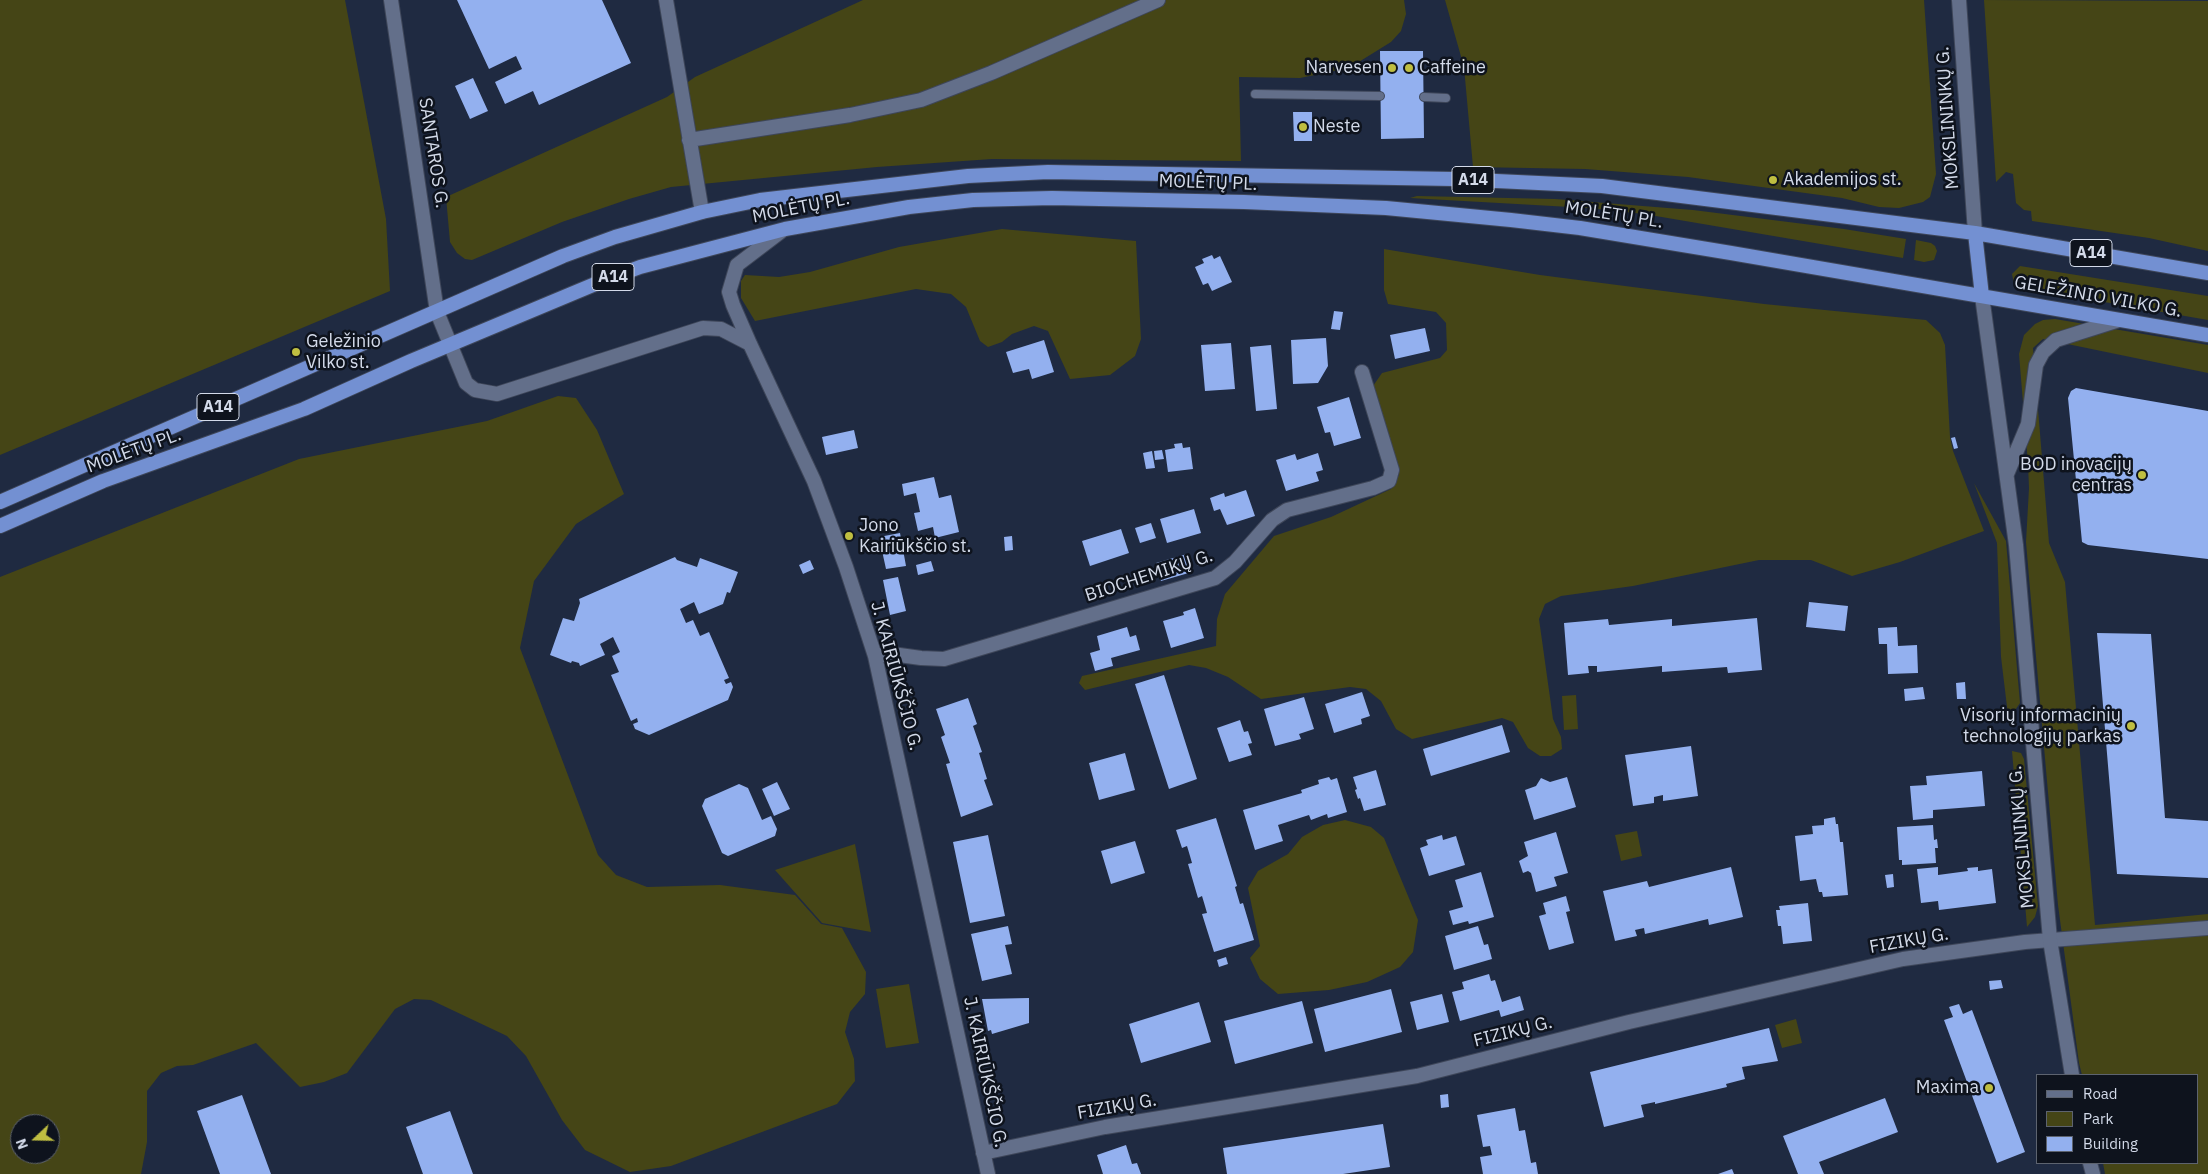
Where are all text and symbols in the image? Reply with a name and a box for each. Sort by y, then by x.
street label: MOKSLININKŲ G. [1932,46,1964,190]
place label: Narvesen [1305,57,1382,79]
place label: Caffeine [1419,57,1486,79]
marker: Narvesen [1386,62,1398,74]
marker: Caffeine [1403,62,1415,74]
street label: SANTAROS G. [414,96,452,210]
place label: Neste [1313,116,1360,138]
marker: Neste [1297,121,1309,133]
road number: A14 [1452,166,1494,194]
place label: Akademijos st. [1783,169,1902,191]
street label: MOLĖTŲ PL. [1158,170,1258,196]
marker: Akademijos st. [1767,174,1779,186]
street label: MOLĖTŲ PL. [750,188,852,228]
street label: MOLĖTŲ PL. [1563,197,1665,233]
road number: A14 [2070,240,2112,266]
road number: A14 [592,264,634,290]
street label: GELEŽINIO VILKO G. [2013,272,2183,322]
place label: Geležinio Vilko st. [306,331,381,374]
marker: Geležinio Vilko st. [290,346,302,358]
road number: A14 [197,394,239,421]
street label: MOLĖTŲ PL. [84,424,184,478]
place label: BOD inovacijų centras [2020,454,2132,496]
marker: BOD inovacijų centras [2136,469,2148,481]
place label: Jono Kairiūkščio st. [859,515,971,558]
marker: Jono Kairiūkščio st. [843,530,855,542]
street label: BIOCHEMIKŲ G. [1082,545,1216,607]
street label: J. KAIRIŪKŠČIO G. [866,599,926,753]
place label: Visorių informacinių technologijų parkas [1960,705,2121,748]
marker: Visorių informacinių technologijų parkas [2125,720,2137,732]
street label: MOKSLININKŲ G. [2005,765,2039,909]
street label: FIZIKŲ G. [1868,923,1950,959]
street label: J. KAIRIŪKŠČIO G. [958,995,1012,1149]
street label: FIZIKŲ G. [1471,1012,1555,1052]
legend [2036,1074,2198,1164]
place label: Maxima [1916,1077,1979,1099]
marker: Maxima [1983,1082,1995,1094]
text: Road [2083,1084,2118,1103]
street label: FIZIKŲ G. [1076,1089,1158,1125]
text: Park [2083,1109,2113,1128]
north arrow [10,1114,60,1164]
text: Building [2083,1134,2138,1153]
text: N [12,1136,32,1152]

